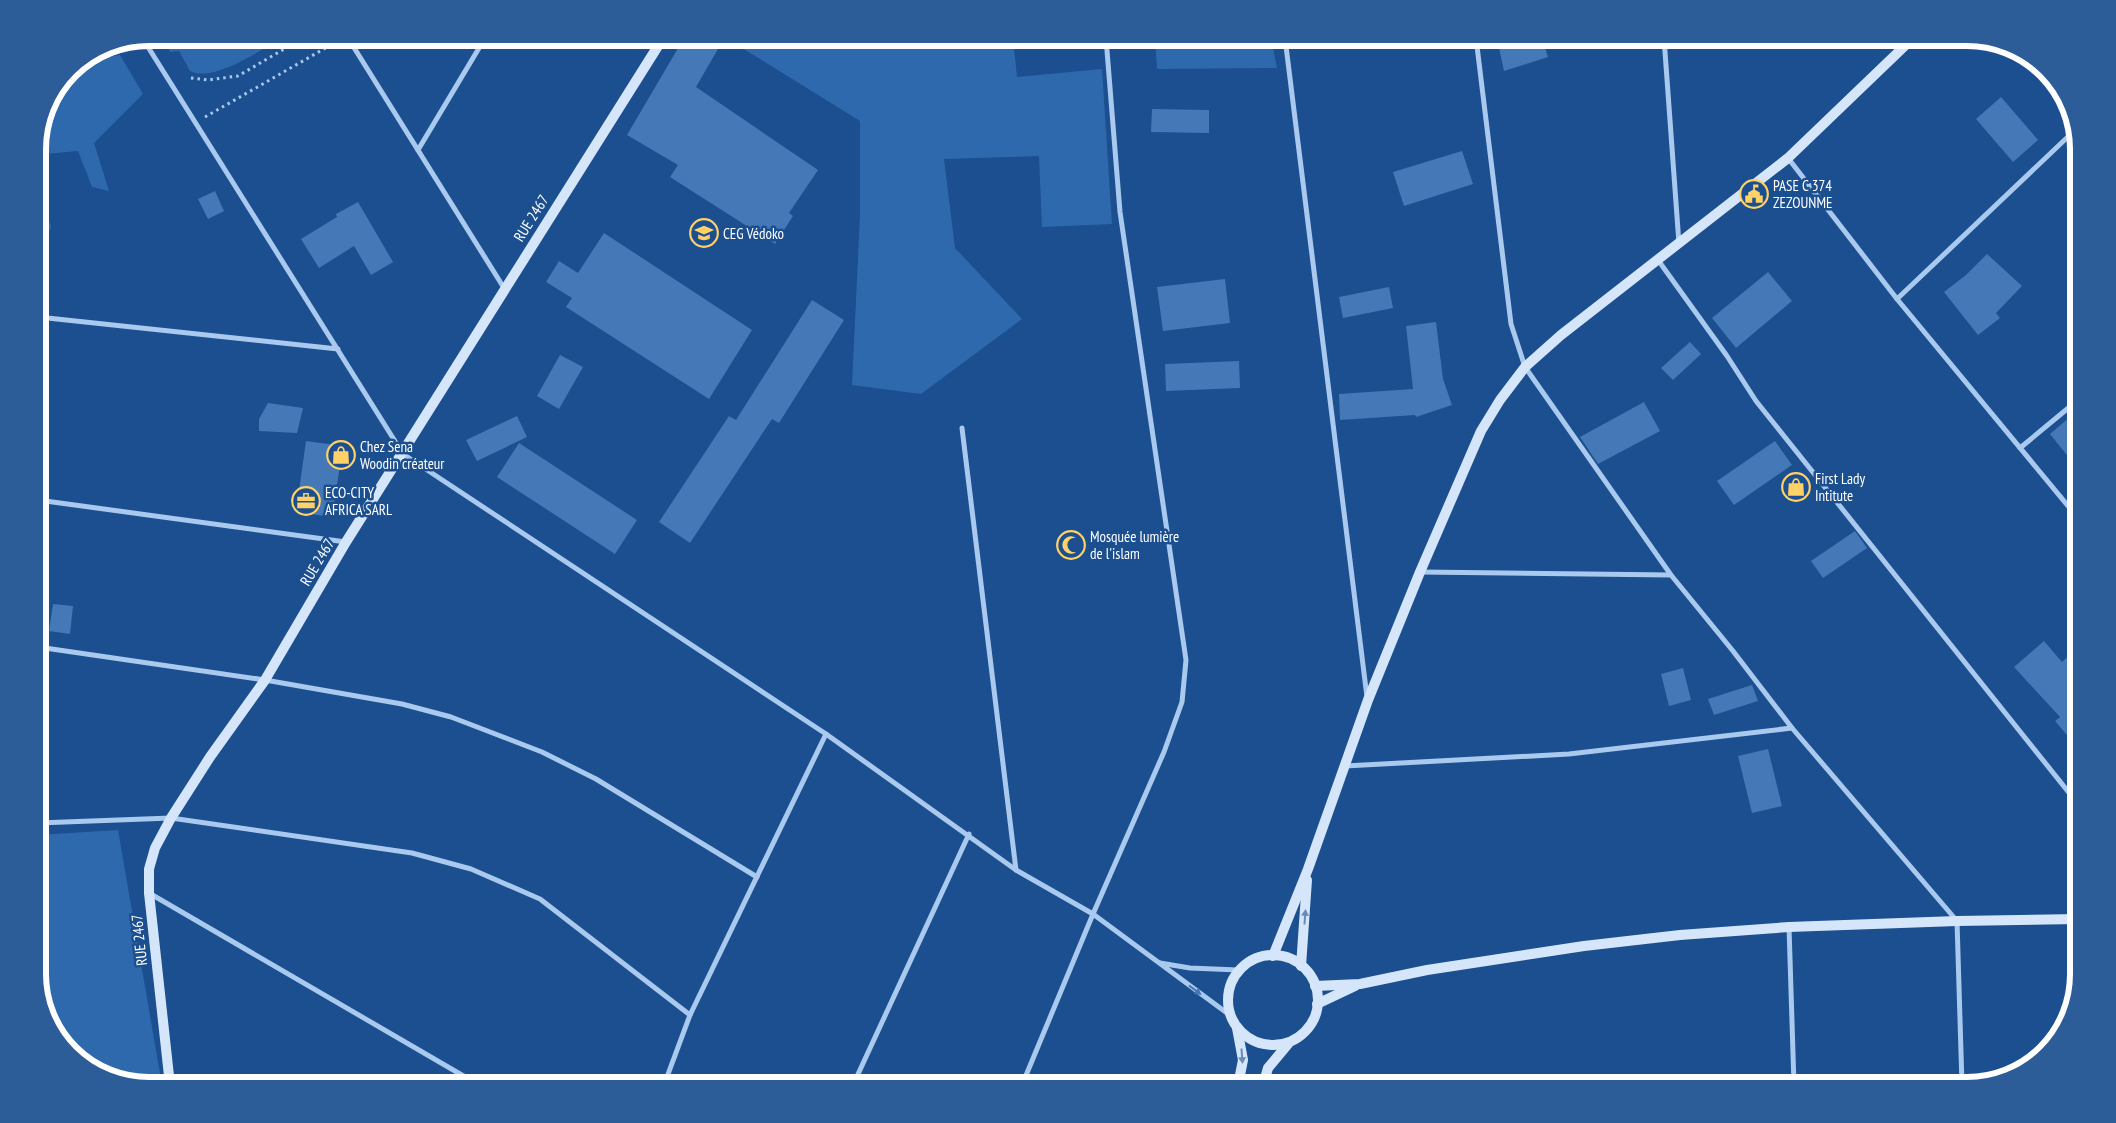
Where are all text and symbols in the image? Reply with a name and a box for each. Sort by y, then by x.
place label: PASE C 374 ZEZOUNME [1773,176,1832,212]
public building icon: PASE C 374 ZEZOUNME [1739,179,1769,209]
street label: RUE 2467 [509,191,553,245]
school or university icon: CEG Védoko [689,218,719,248]
place label: CEG Védoko [723,224,784,243]
place label: Chez Sena Woodin créateur [360,437,445,473]
shop icon: Chez Sena Woodin créateur [326,440,356,470]
place label: First Lady Intitute [1815,469,1865,505]
shop icon: First Lady Intitute [1781,472,1811,502]
place label: ECO-CITY AFRICA SARL [325,483,393,519]
office icon: ECO-CITY AFRICA SARL [291,486,321,516]
place label: Mosquée lumière de l'islam [1090,527,1179,563]
mosque icon: Mosquée lumière de l'islam [1056,530,1086,560]
street label: RUE 2467 [296,535,338,589]
one-way arrow [1301,909,1309,925]
street label: RUE 2467 [127,913,151,967]
one-way arrow [1188,985,1202,995]
one-way arrow [1238,1048,1246,1064]

